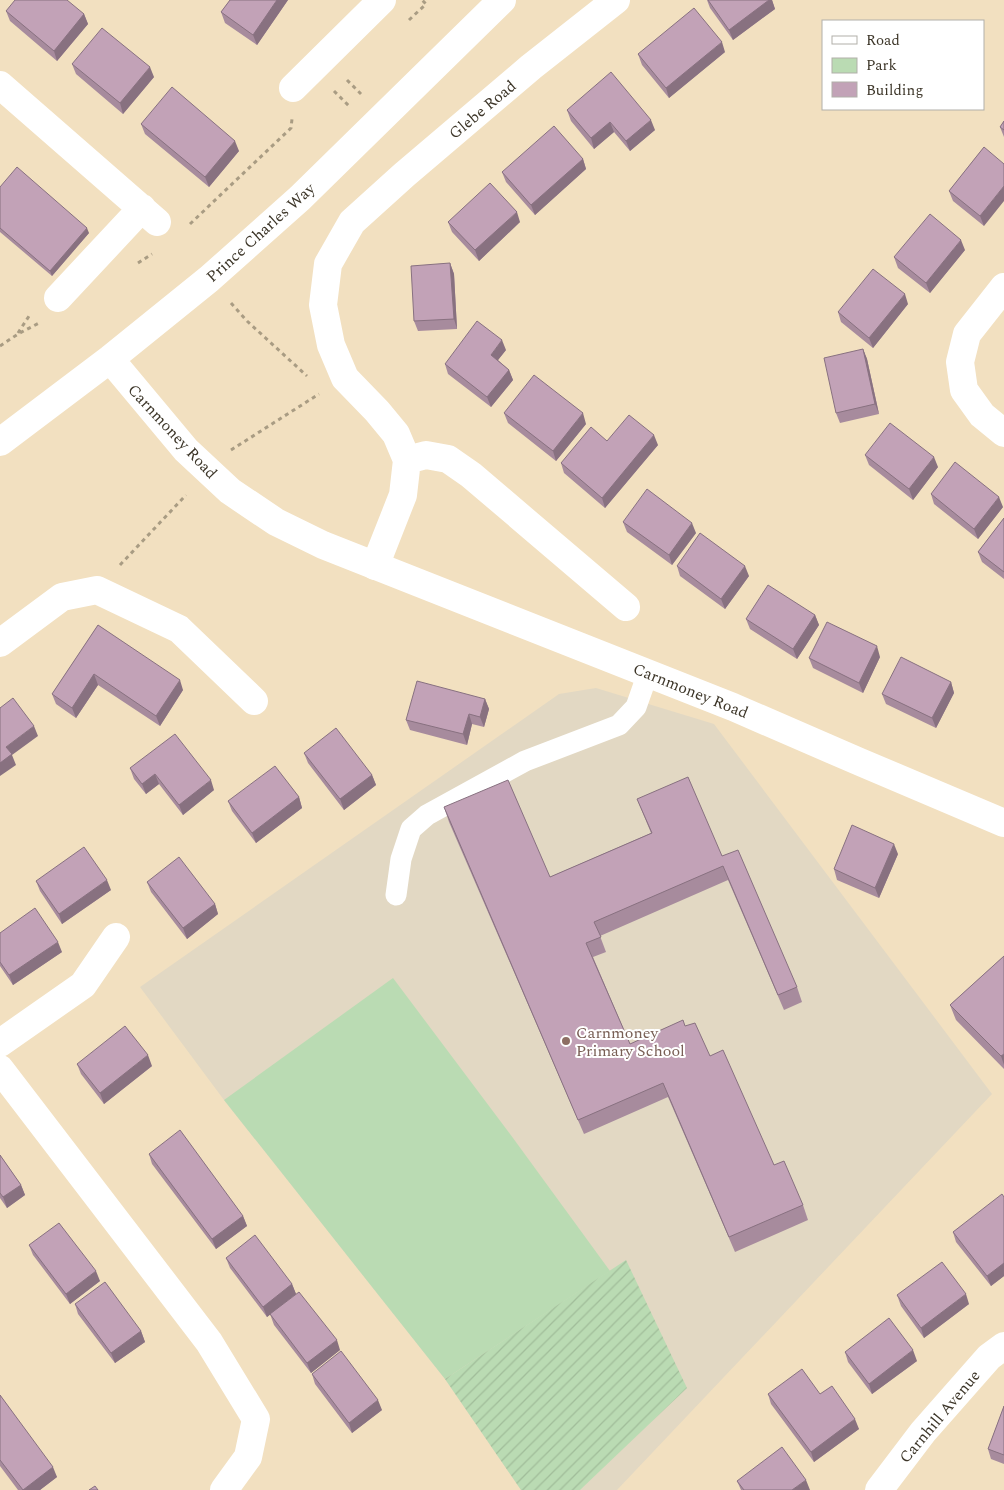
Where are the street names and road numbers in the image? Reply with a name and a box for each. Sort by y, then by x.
street label: Glebe Road [444,74,522,145]
street label: Prince Charles Way [201,176,321,288]
street label: Carnmoney Road [122,379,223,485]
street label: Carnmoney Road [629,657,752,725]
street label: Carnhill Avenue [893,1365,986,1469]

